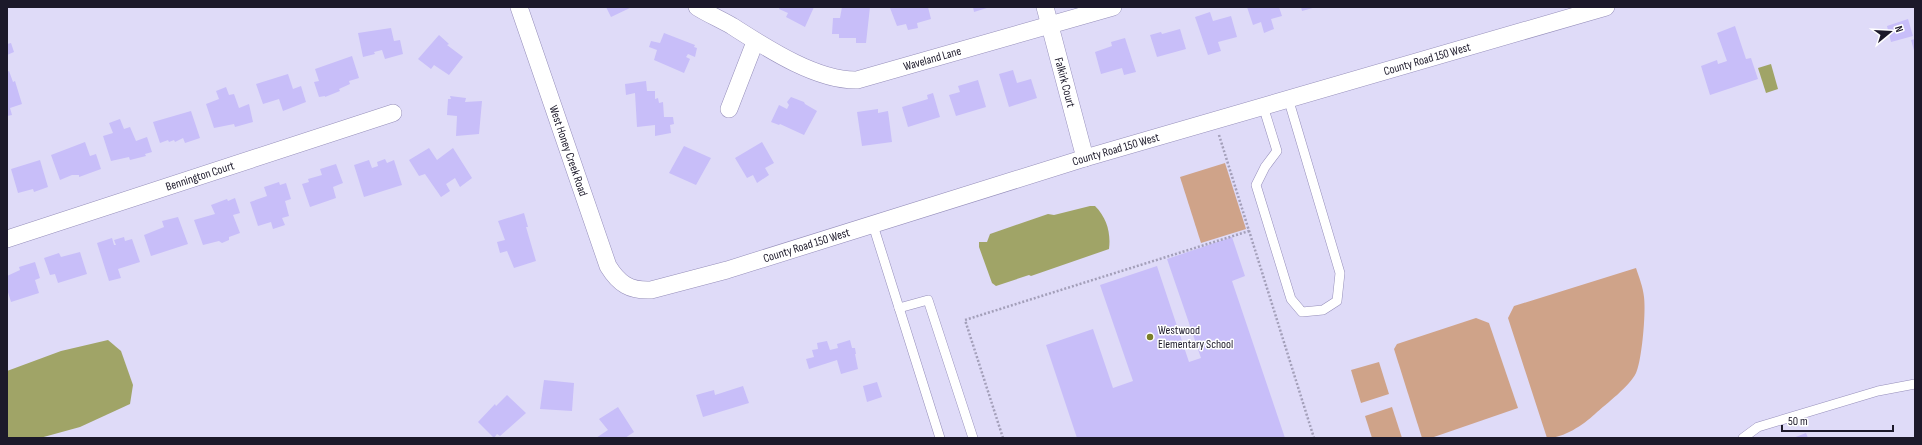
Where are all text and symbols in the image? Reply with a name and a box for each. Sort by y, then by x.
north arrow [1870,12,1910,52]
text: N [1892,24,1906,34]
street label: County Road 150 West [1382,39,1473,79]
street label: Waveland Lane [902,43,963,74]
street label: Falkirk Court [1051,56,1079,109]
street label: West Honey Creek Road [546,103,591,198]
street label: County Road 150 West [1070,129,1161,169]
street label: Bennington Court [164,158,236,194]
street label: County Road 150 West [761,225,852,266]
place label: Westwood Elementary School [1158,323,1233,352]
marker: Westwood Elementary School [1145,332,1155,342]
scale bar [1782,407,1893,433]
text: 50 m [1788,414,1808,429]

